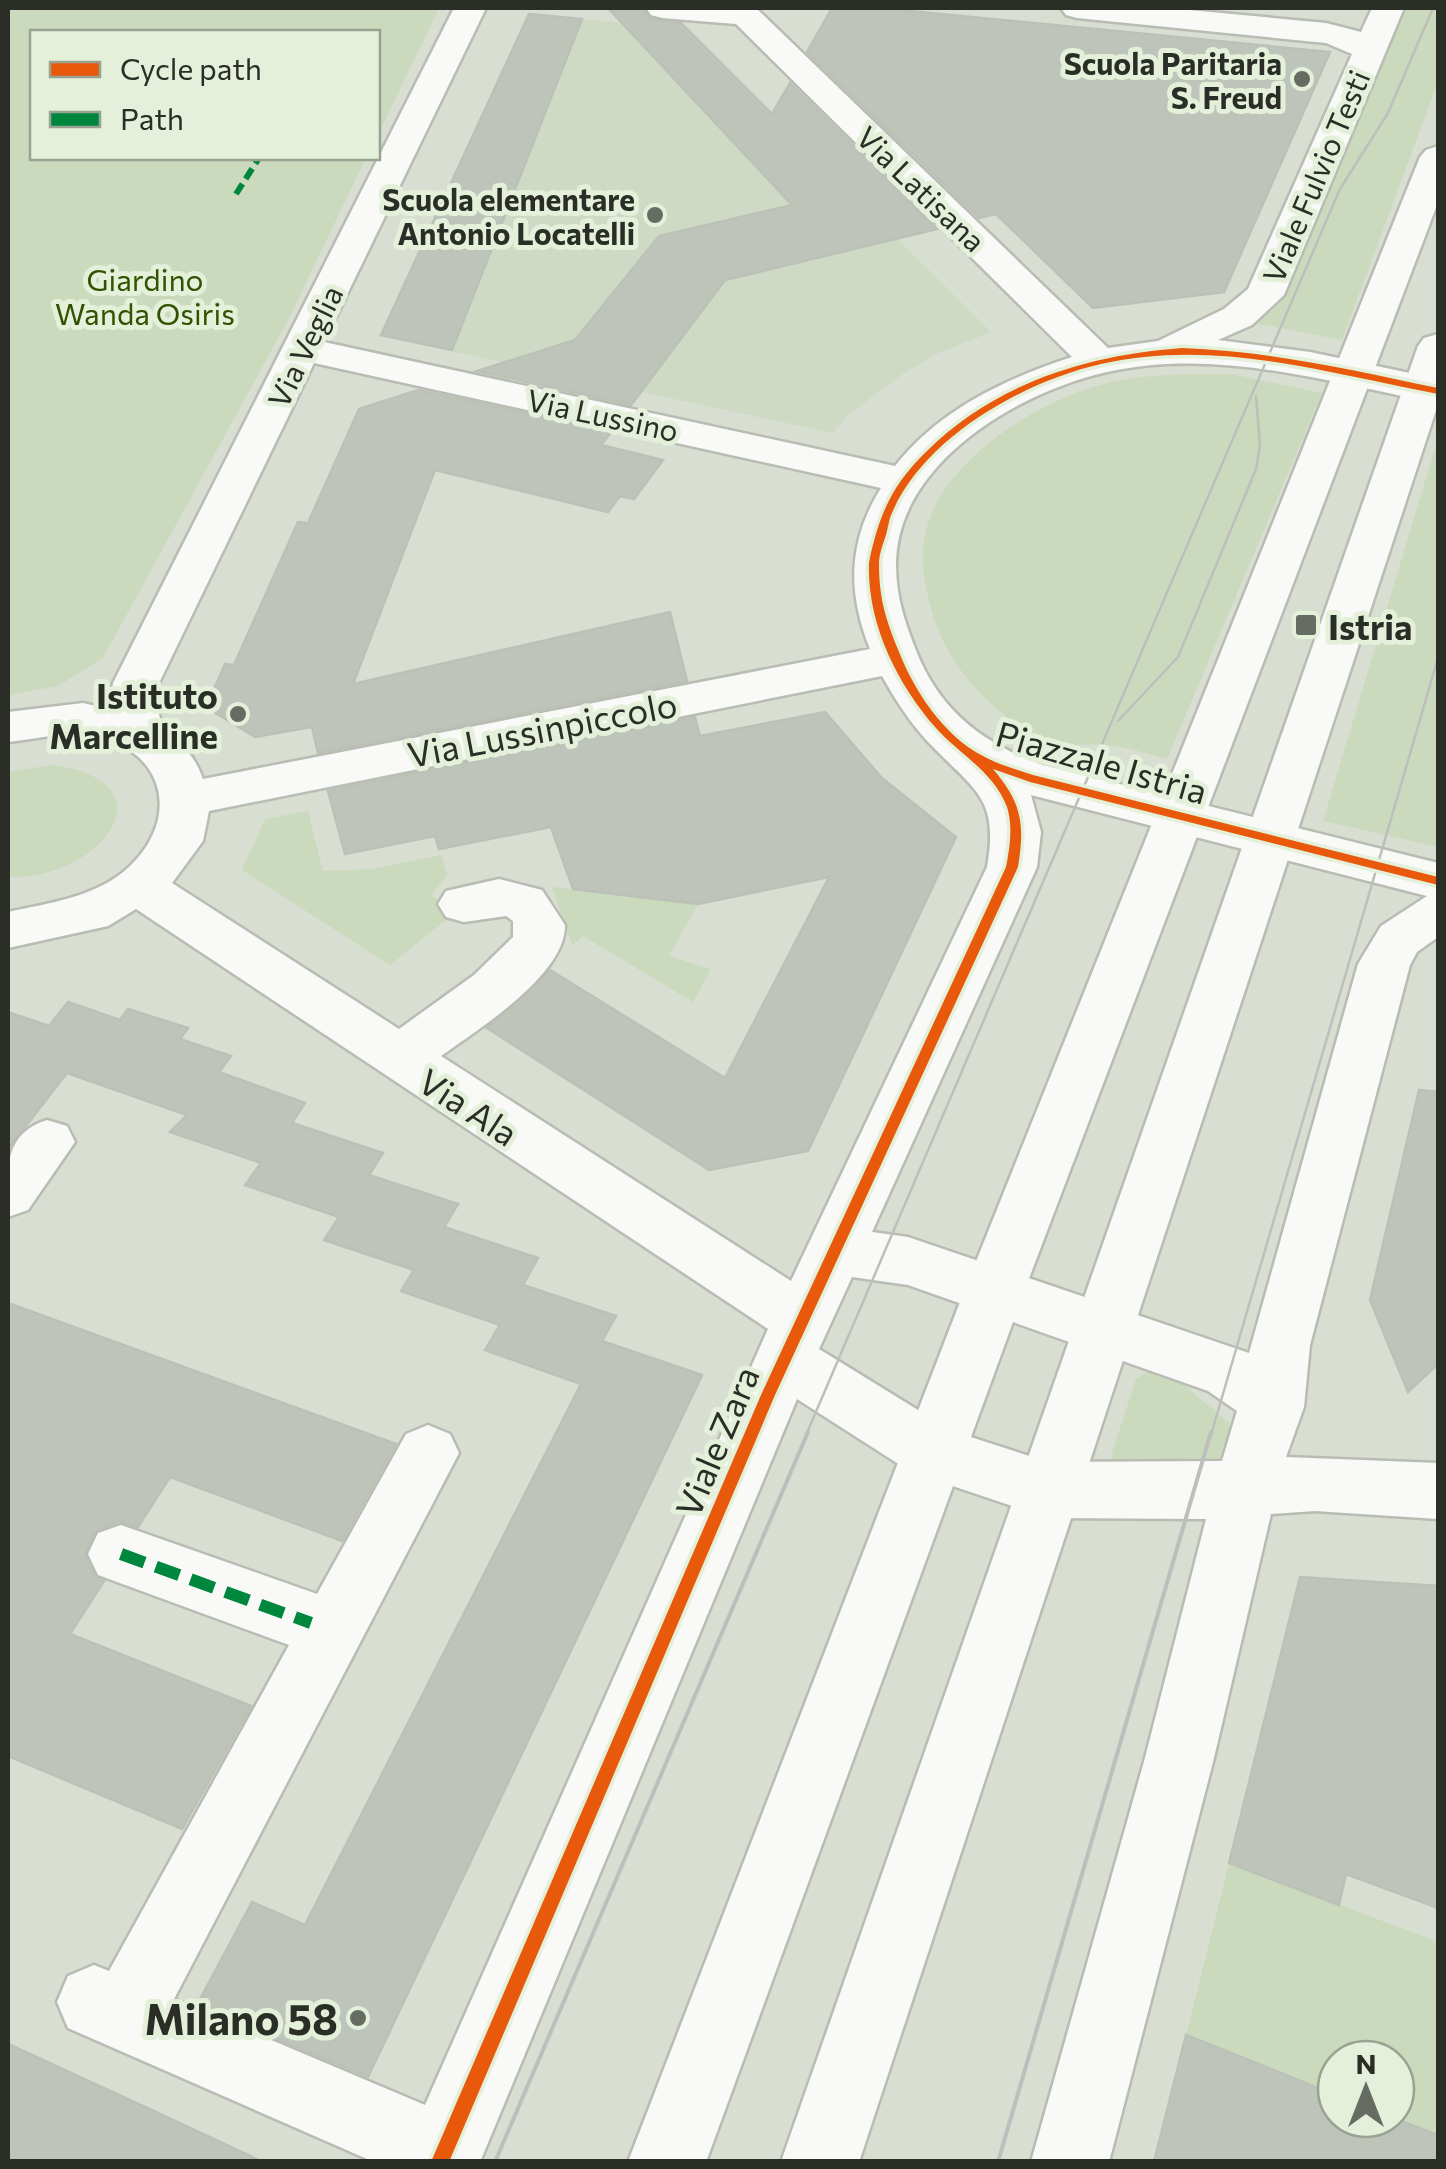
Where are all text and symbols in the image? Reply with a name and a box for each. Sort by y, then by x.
legend [30,30,380,160]
place label: Scuola Paritaria S. Freud [1064,44,1282,115]
text: Cycle path [120,49,262,86]
street label: Viale Fulvio Testi [1254,64,1376,288]
marker: Scuola Paritaria S. Freud [1291,68,1313,90]
text: Path [120,99,184,136]
street label: Via Latisana [850,117,994,259]
place label: Scuola elementare Antonio Locatelli [382,180,635,251]
marker: Scuola elementare Antonio Locatelli [644,204,666,226]
park label: Giardino Wanda Osiris [55,260,235,331]
street label: Via Veglia [259,279,349,413]
street label: Via Lussino [524,380,682,448]
place label: Istria [1328,604,1413,647]
marker: Istria [1293,612,1319,638]
place label: Istituto Marcelline [49,673,218,756]
street label: Via Lussinpiccolo [404,681,680,775]
marker: Istituto Marcelline [227,703,249,725]
street label: Piazzale Istria [991,710,1213,812]
street label: Via Ala [411,1058,527,1154]
street label: Viale Zara [665,1359,767,1523]
place label: Milano 58 [144,1992,338,2044]
marker: Milano 58 [347,2007,369,2029]
north arrow [1316,2039,1416,2139]
text: N [1356,2046,1377,2080]

